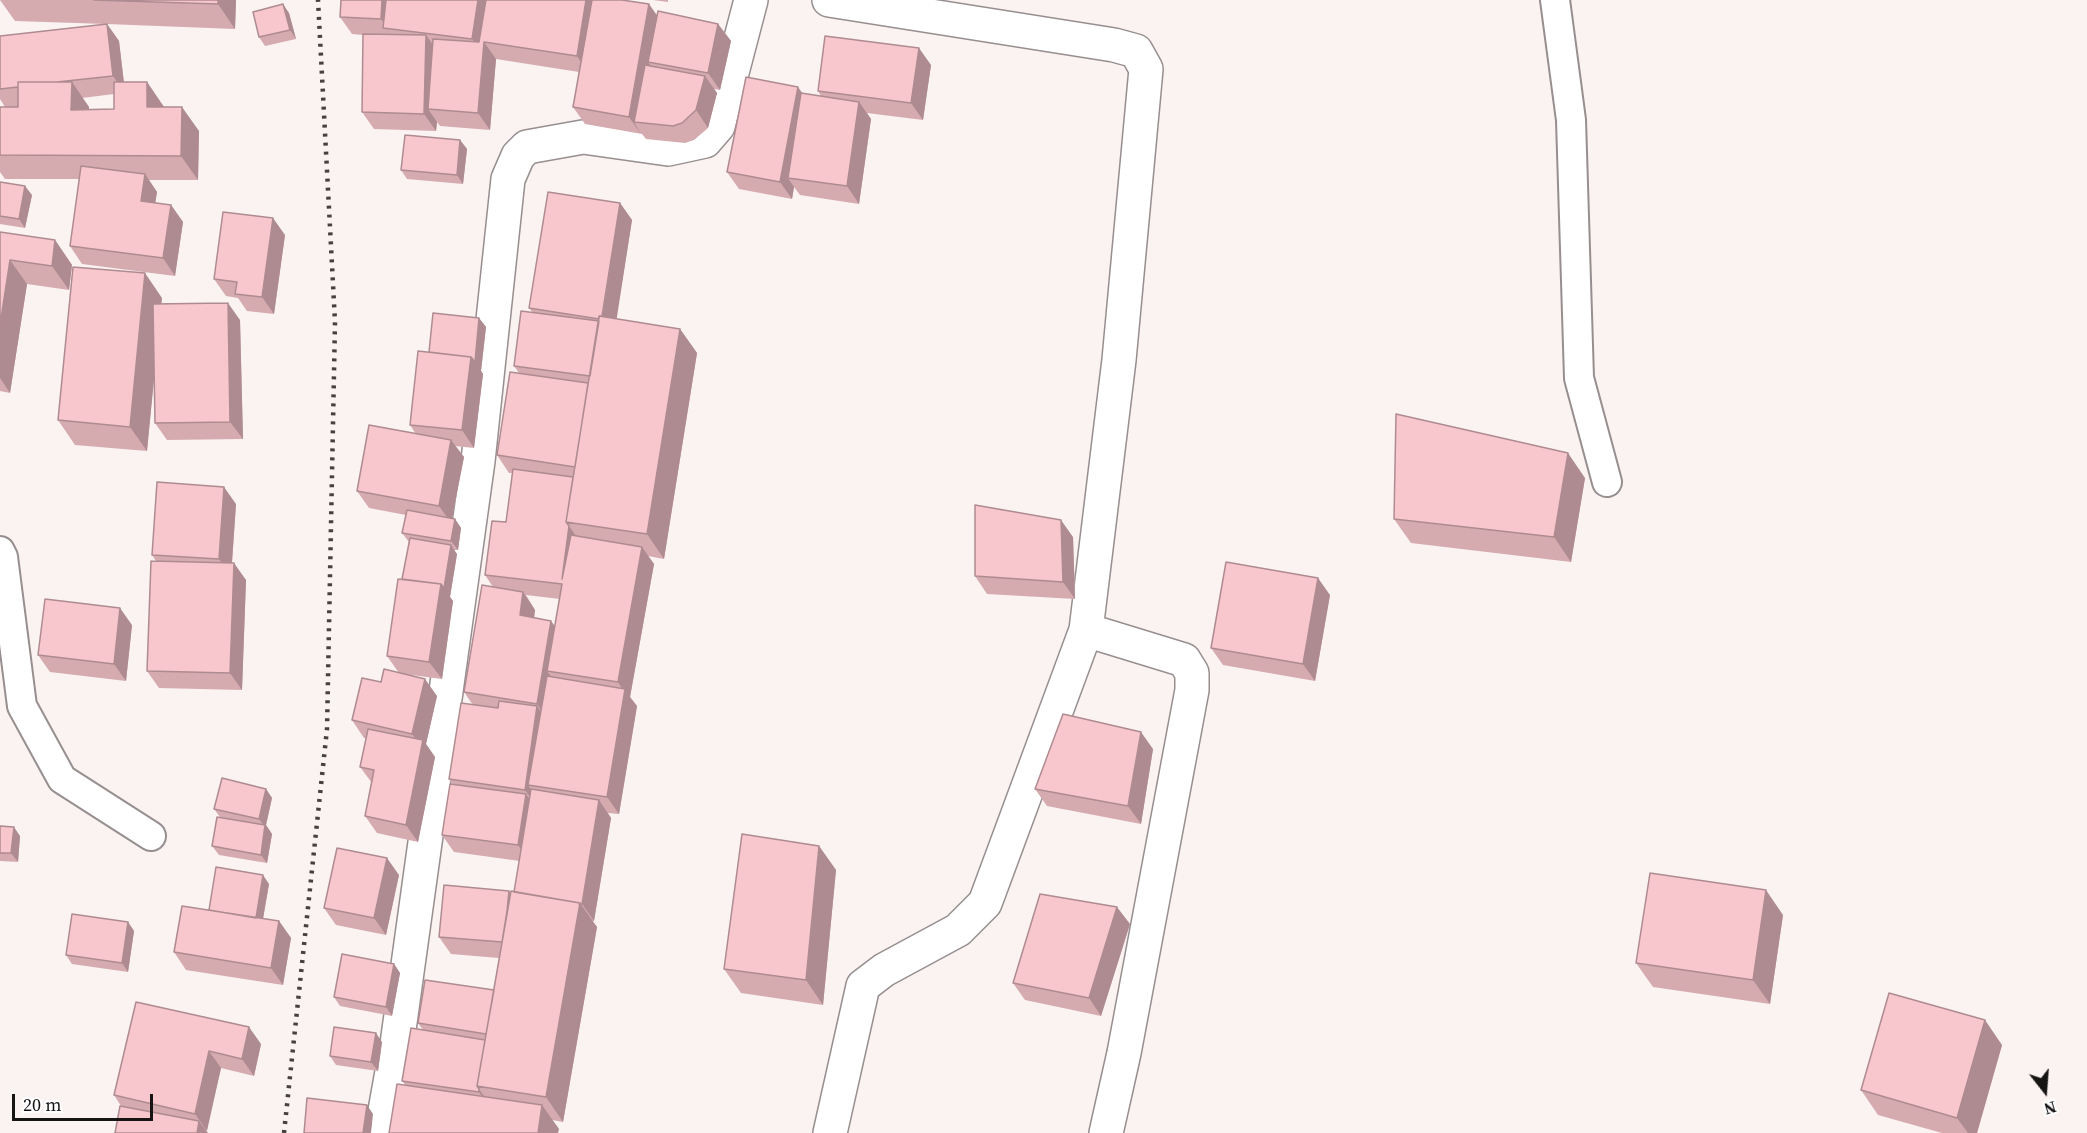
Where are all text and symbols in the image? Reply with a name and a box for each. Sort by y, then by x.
north arrow [2015,1061,2075,1121]
scale bar [15,1082,156,1120]
text: 20 m [23,1092,61,1117]
text: N [2041,1096,2059,1120]

